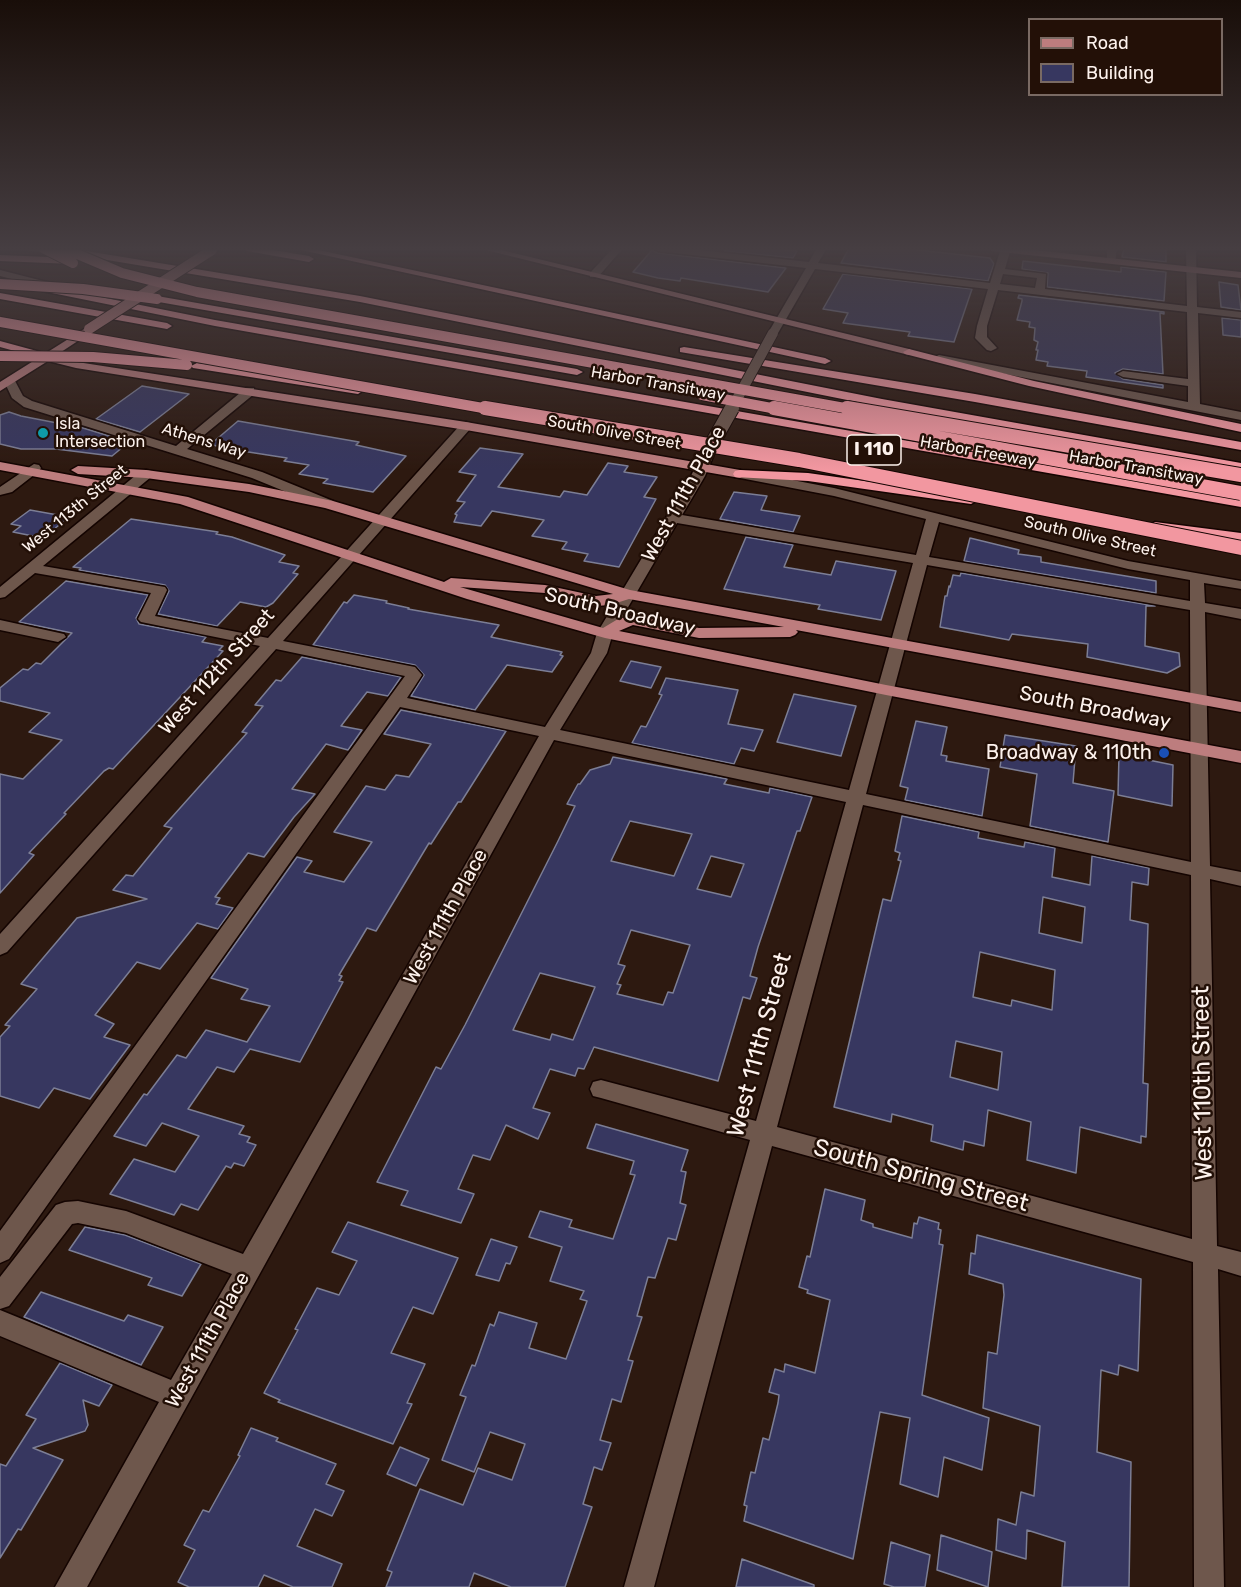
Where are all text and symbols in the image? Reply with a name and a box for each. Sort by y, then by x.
legend [1028,18,1223,96]
text: Road [1086,32,1129,54]
text: Building [1086,62,1154,84]
street label: Harbor Transitway [589,363,727,405]
street label: South Olive Street [546,412,682,454]
place label: Isla Intersection [55,414,145,452]
street label: Athens Way [160,419,248,463]
street label: West 111th Place [637,422,731,566]
marker: Isla Intersection [36,426,50,440]
street label: Harbor Freeway [918,432,1038,472]
road number: I 110 [847,435,901,465]
street label: Harbor Transitway [1067,447,1205,489]
street label: West 113th Street [19,461,131,557]
street label: South Olive Street [1022,512,1158,562]
street label: South Broadway [542,583,698,641]
street label: West 112th Street [154,604,280,740]
street label: South Broadway [1017,682,1173,734]
place label: Broadway & 110th [986,741,1152,765]
marker: Broadway & 110th [1157,746,1171,760]
street label: West 111th Place [399,845,493,989]
street label: West 111th Street [722,950,798,1140]
street label: West 110th Street [1187,985,1219,1181]
street label: South Spring Street [810,1133,1032,1219]
street label: West 111th Place [161,1268,255,1412]

